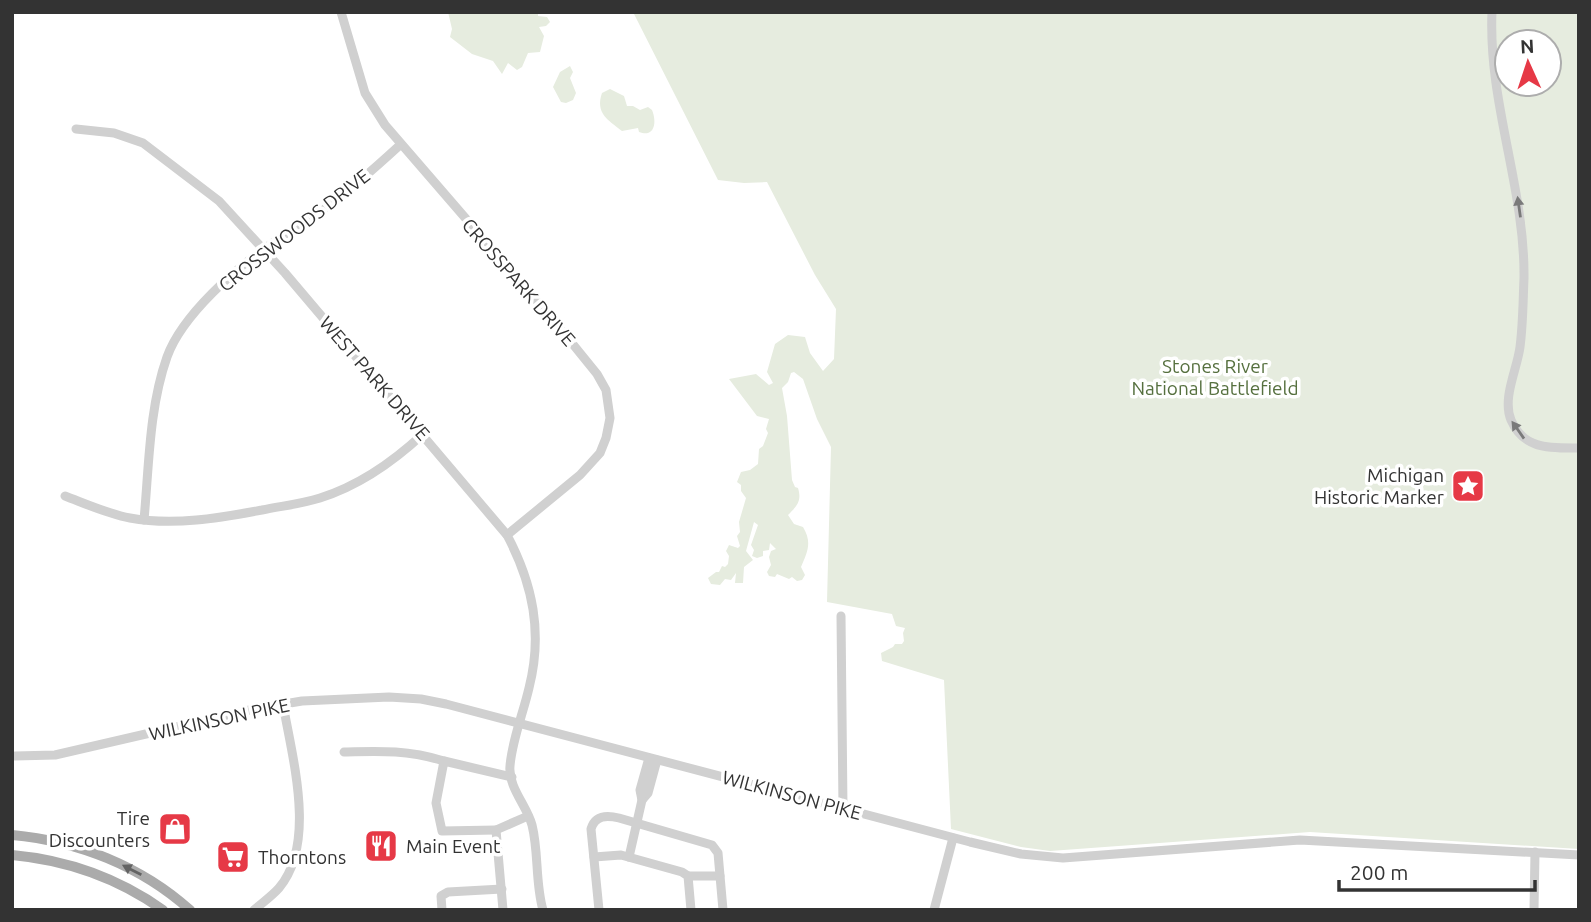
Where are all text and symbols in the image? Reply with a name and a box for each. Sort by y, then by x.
north arrow [1493,28,1563,98]
text: N [1519,35,1535,57]
street label: CROSSWOODS DRIVE [214,164,374,296]
one-way arrow [1513,196,1524,218]
street label: CROSSPARK DRIVE [458,214,580,350]
street label: WEST PARK DRIVE [315,312,435,444]
park label: Stones River National Battlefield [1131,355,1299,399]
one-way arrow [1511,421,1525,439]
place label: Michigan Historic Marker [1314,464,1444,508]
place icon: Michigan Historic Marker [1449,467,1487,505]
street label: WILKINSON PIKE [147,693,291,745]
street label: WILKINSON PIKE [720,766,864,824]
place label: Tire Discounters [49,807,150,851]
shop icon: Tire Discounters [156,810,194,848]
restaurant icon: Main Event [362,827,400,865]
place label: Main Event [406,835,501,857]
supermarket icon: Thorntons [214,838,252,876]
place label: Thorntons [258,846,346,868]
scale bar [1339,848,1535,892]
text: 200 m [1350,860,1408,884]
one-way arrow [122,864,142,875]

